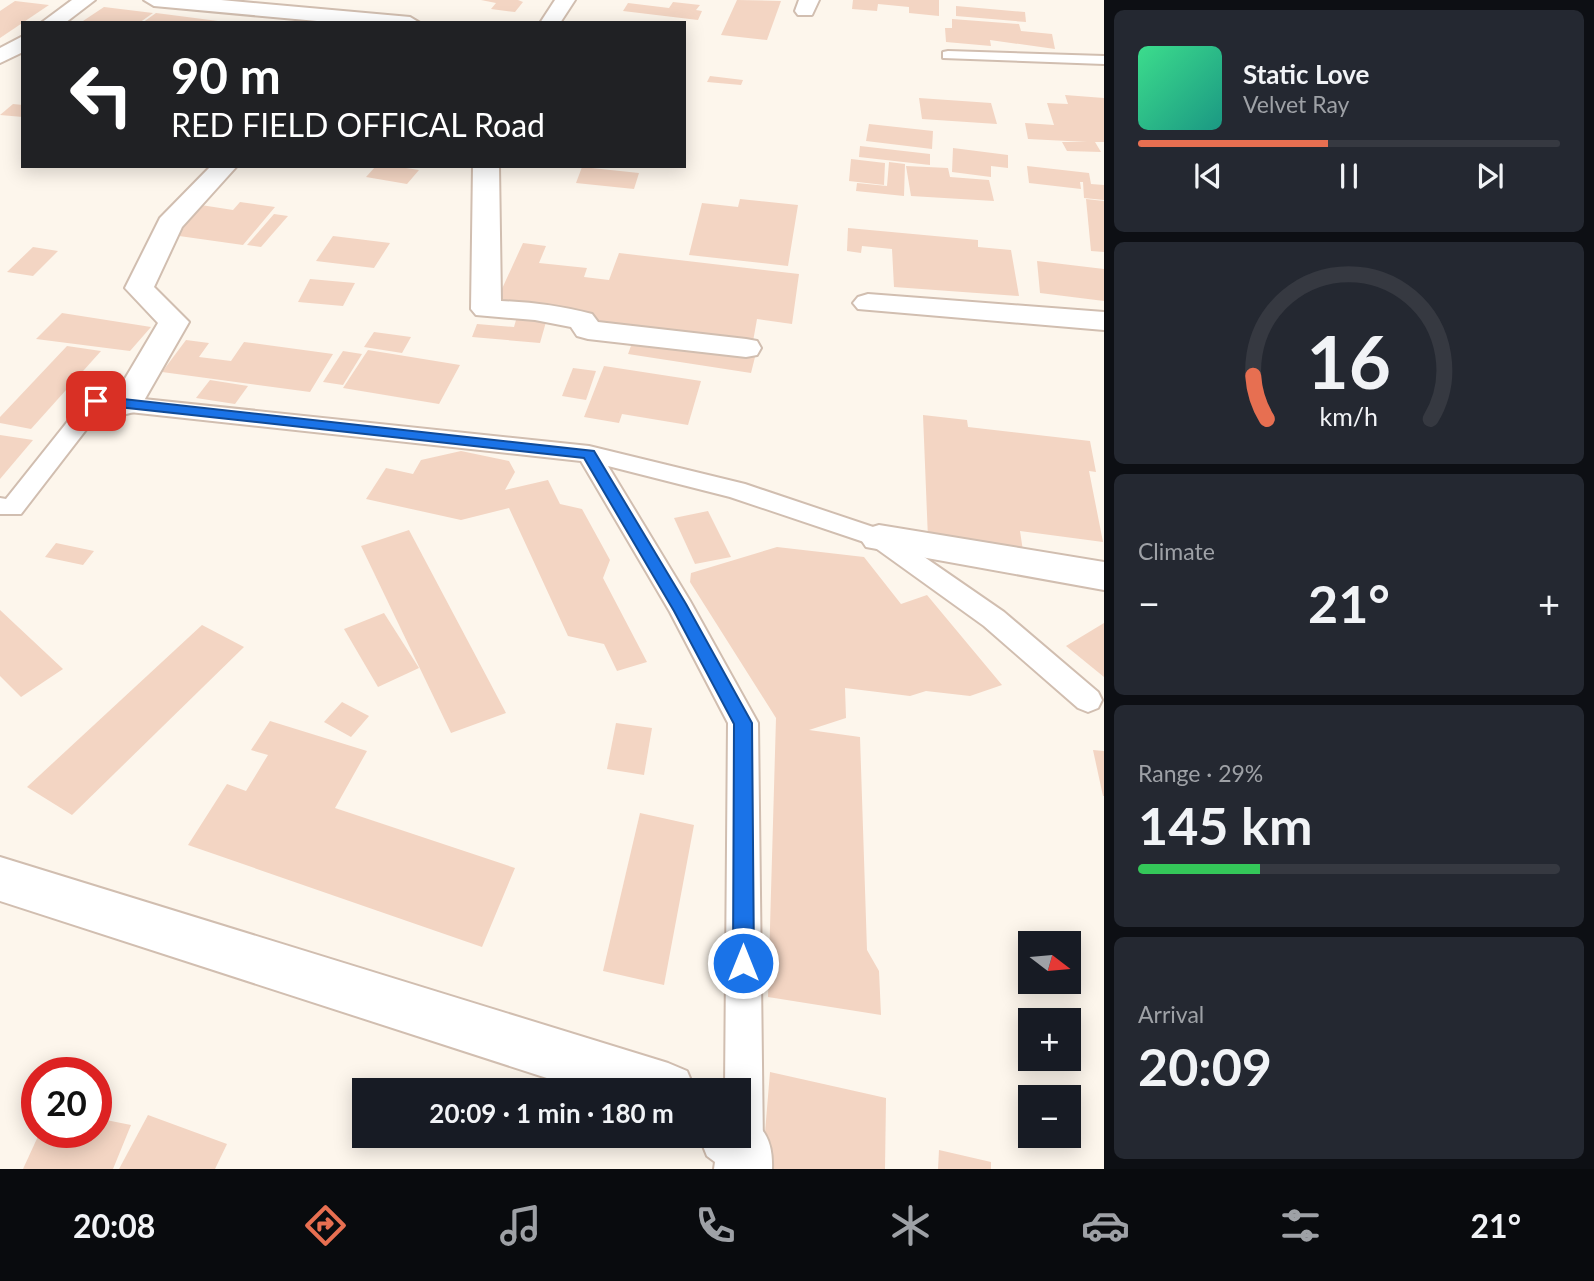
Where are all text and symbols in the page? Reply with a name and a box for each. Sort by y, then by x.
text: 90 m [171,46,281,104]
icon: left [56,49,147,140]
text: Static Love [1243,58,1370,90]
text: Velvet Ray [1243,90,1349,118]
text: RED FIELD OFFICAL Road [171,105,545,144]
icon: previous [1189,157,1227,195]
icon: pause [1330,157,1368,195]
icon: next [1471,157,1509,195]
text: 16 [1307,317,1391,405]
pin [66,371,126,431]
icon: arrive [77,382,115,420]
text: km/h [1320,400,1378,430]
text: Climate [1138,537,1215,565]
text: 21° [1308,572,1390,634]
text: − [1138,580,1160,626]
text: + [1538,580,1560,626]
text: Range · 29% [1138,759,1263,787]
text: 145 km [1138,794,1312,856]
position arrow [706,926,780,1000]
north arrow [1018,931,1082,994]
map controls [1018,931,1081,1148]
text: Arrival [1138,1000,1204,1028]
button: + [1018,1008,1081,1071]
text: 20:09 [1138,1035,1272,1097]
speed limit sign: 20 [21,1057,112,1148]
button: − [1018,1085,1081,1148]
text: 20:09 · 1 min · 180 m [429,1097,674,1129]
icon: directions [301,1201,350,1250]
icon: music [496,1201,545,1250]
icon: phone [691,1201,740,1250]
icon: climate [886,1201,935,1250]
icon: car [1081,1201,1130,1250]
icon: filters [1276,1201,1325,1250]
text: 20:08 [73,1206,155,1245]
text: 21° [1471,1206,1521,1245]

